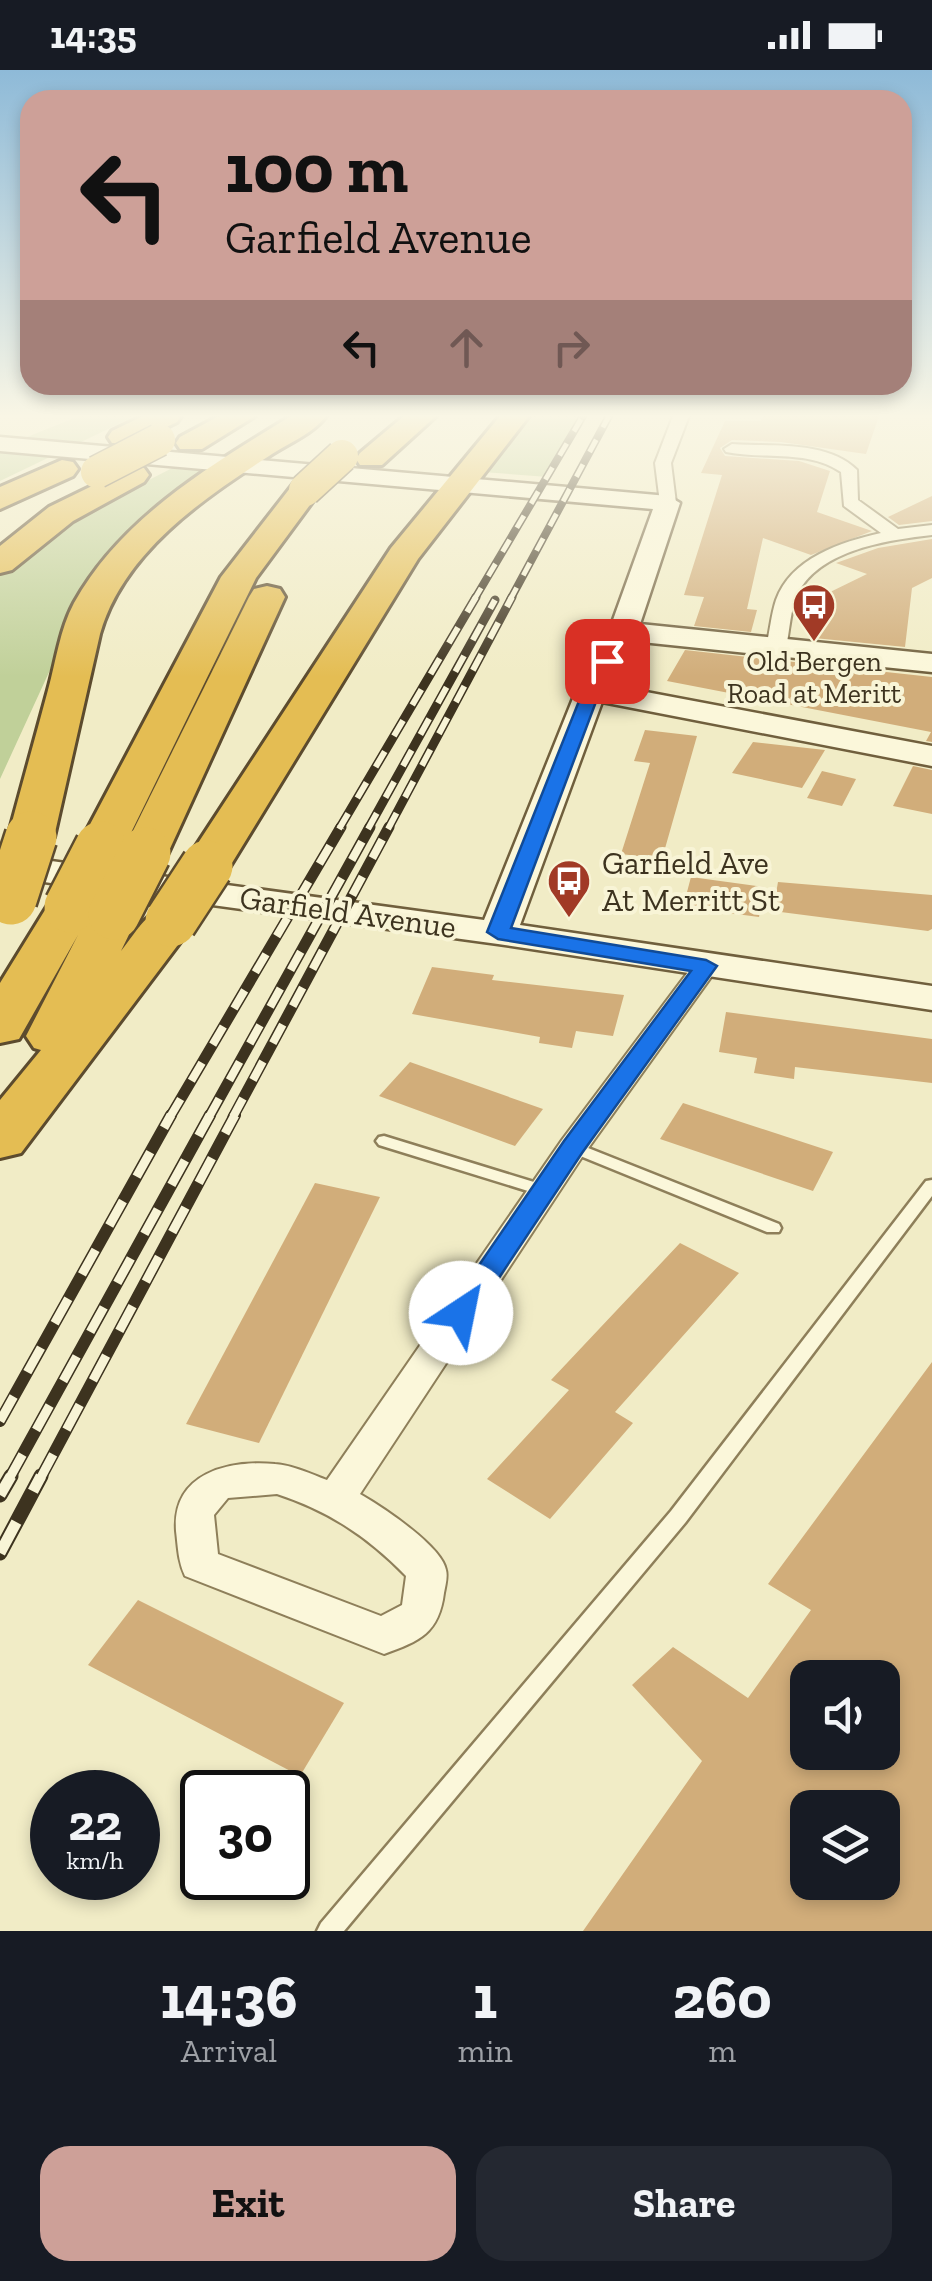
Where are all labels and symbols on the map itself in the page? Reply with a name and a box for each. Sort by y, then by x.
bus stop icon: Old Bergen Road at Meritt [791,582,837,643]
pin [565,619,650,704]
place label: Old Bergen Road at Meritt [727,645,902,710]
place label: Garfield Ave At Merritt St [602,844,780,919]
bus stop icon: Garfield Ave At Merritt St [546,858,592,919]
street label: Garfield Avenue [237,878,459,946]
position arrow [409,1261,513,1365]
speed limit sign: 30 [180,1770,310,1900]

